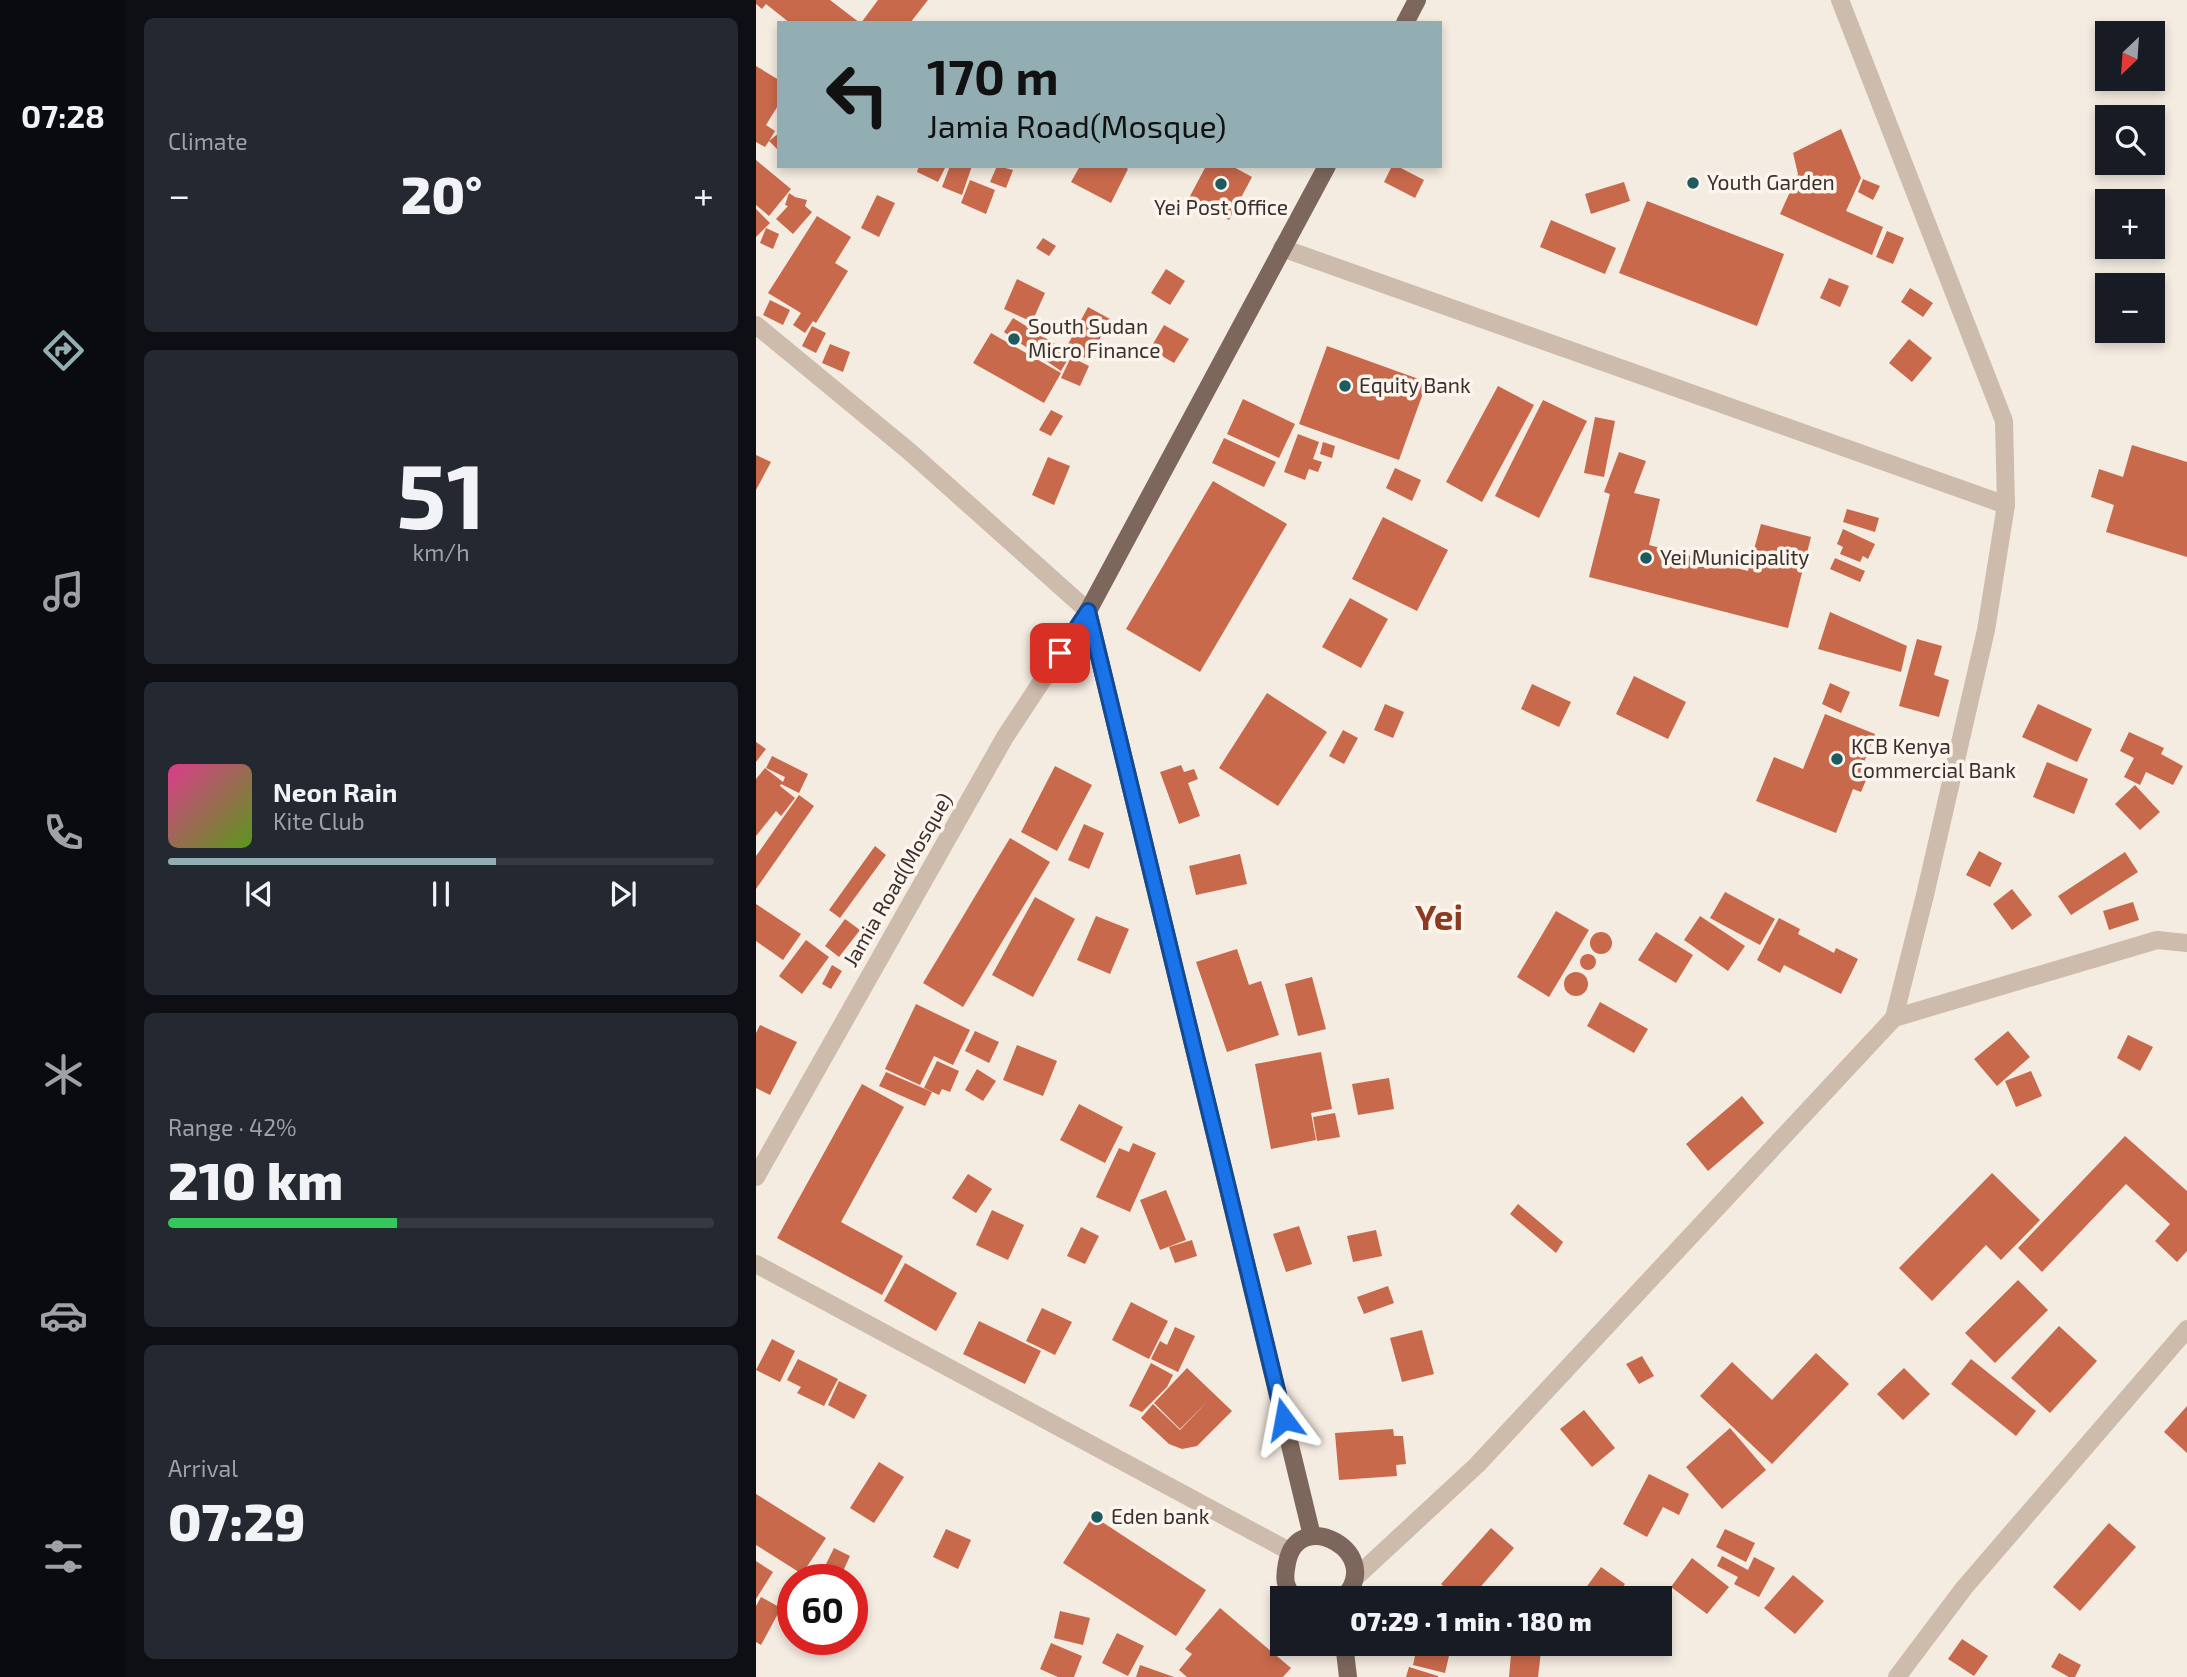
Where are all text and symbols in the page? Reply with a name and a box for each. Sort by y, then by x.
north arrow [2095,21,2165,91]
map controls [2095,21,2165,343]
text: 170 m [927,46,1059,105]
icon: left [812,49,903,140]
text: 07:28 [21,96,105,134]
button: search [2095,105,2165,175]
text: Jamia Road(Mosque) [927,106,1227,144]
text: Climate [168,127,248,155]
text: 20° [401,162,482,224]
place label: Youth Garden [1707,169,1835,194]
text: − [168,171,190,217]
text: + [693,171,714,217]
marker: Youth Garden [1685,175,1701,191]
marker: Yei Post Office [1213,176,1229,192]
button: + [2095,189,2165,259]
place label: Yei Post Office [1154,194,1288,219]
button: − [2095,273,2165,343]
place label: South Sudan Micro Finance [1028,313,1161,362]
icon: directions [39,326,88,375]
marker: South Sudan Micro Finance [1006,331,1022,347]
place label: Equity Bank [1359,372,1471,397]
marker: Equity Bank [1337,378,1353,394]
text: 51 [396,438,486,547]
text: km/h [412,538,470,566]
place label: Yei Municipality [1660,544,1809,569]
marker: Yei Municipality [1638,550,1654,566]
icon: music [39,567,88,616]
pin [1030,623,1090,683]
icon: arrive [1041,634,1079,672]
place label: KCB Kenya Commercial Bank [1851,733,2016,782]
marker: KCB Kenya Commercial Bank [1829,751,1845,767]
text: Neon Rain [273,776,397,807]
street label: Jamia Road(Mosque) [837,788,957,971]
text: Kite Club [273,807,365,835]
icon: phone [39,808,88,857]
icon: previous [240,875,278,913]
icon: pause [422,875,460,913]
icon: next [604,875,642,913]
district label: Yei [1415,895,1463,937]
icon: climate [39,1050,88,1099]
text: Range · 42% [168,1113,297,1141]
text: 210 km [168,1148,343,1210]
icon: car [39,1291,88,1340]
position arrow [1247,1382,1321,1456]
text: Arrival [168,1454,238,1482]
text: 07:29 [168,1489,305,1551]
place label: Eden bank [1111,1503,1210,1528]
marker: Eden bank [1089,1509,1105,1525]
icon: filters [39,1532,88,1581]
speed limit sign: 60 [777,1564,868,1655]
text: 07:29 · 1 min · 180 m [1350,1605,1592,1636]

